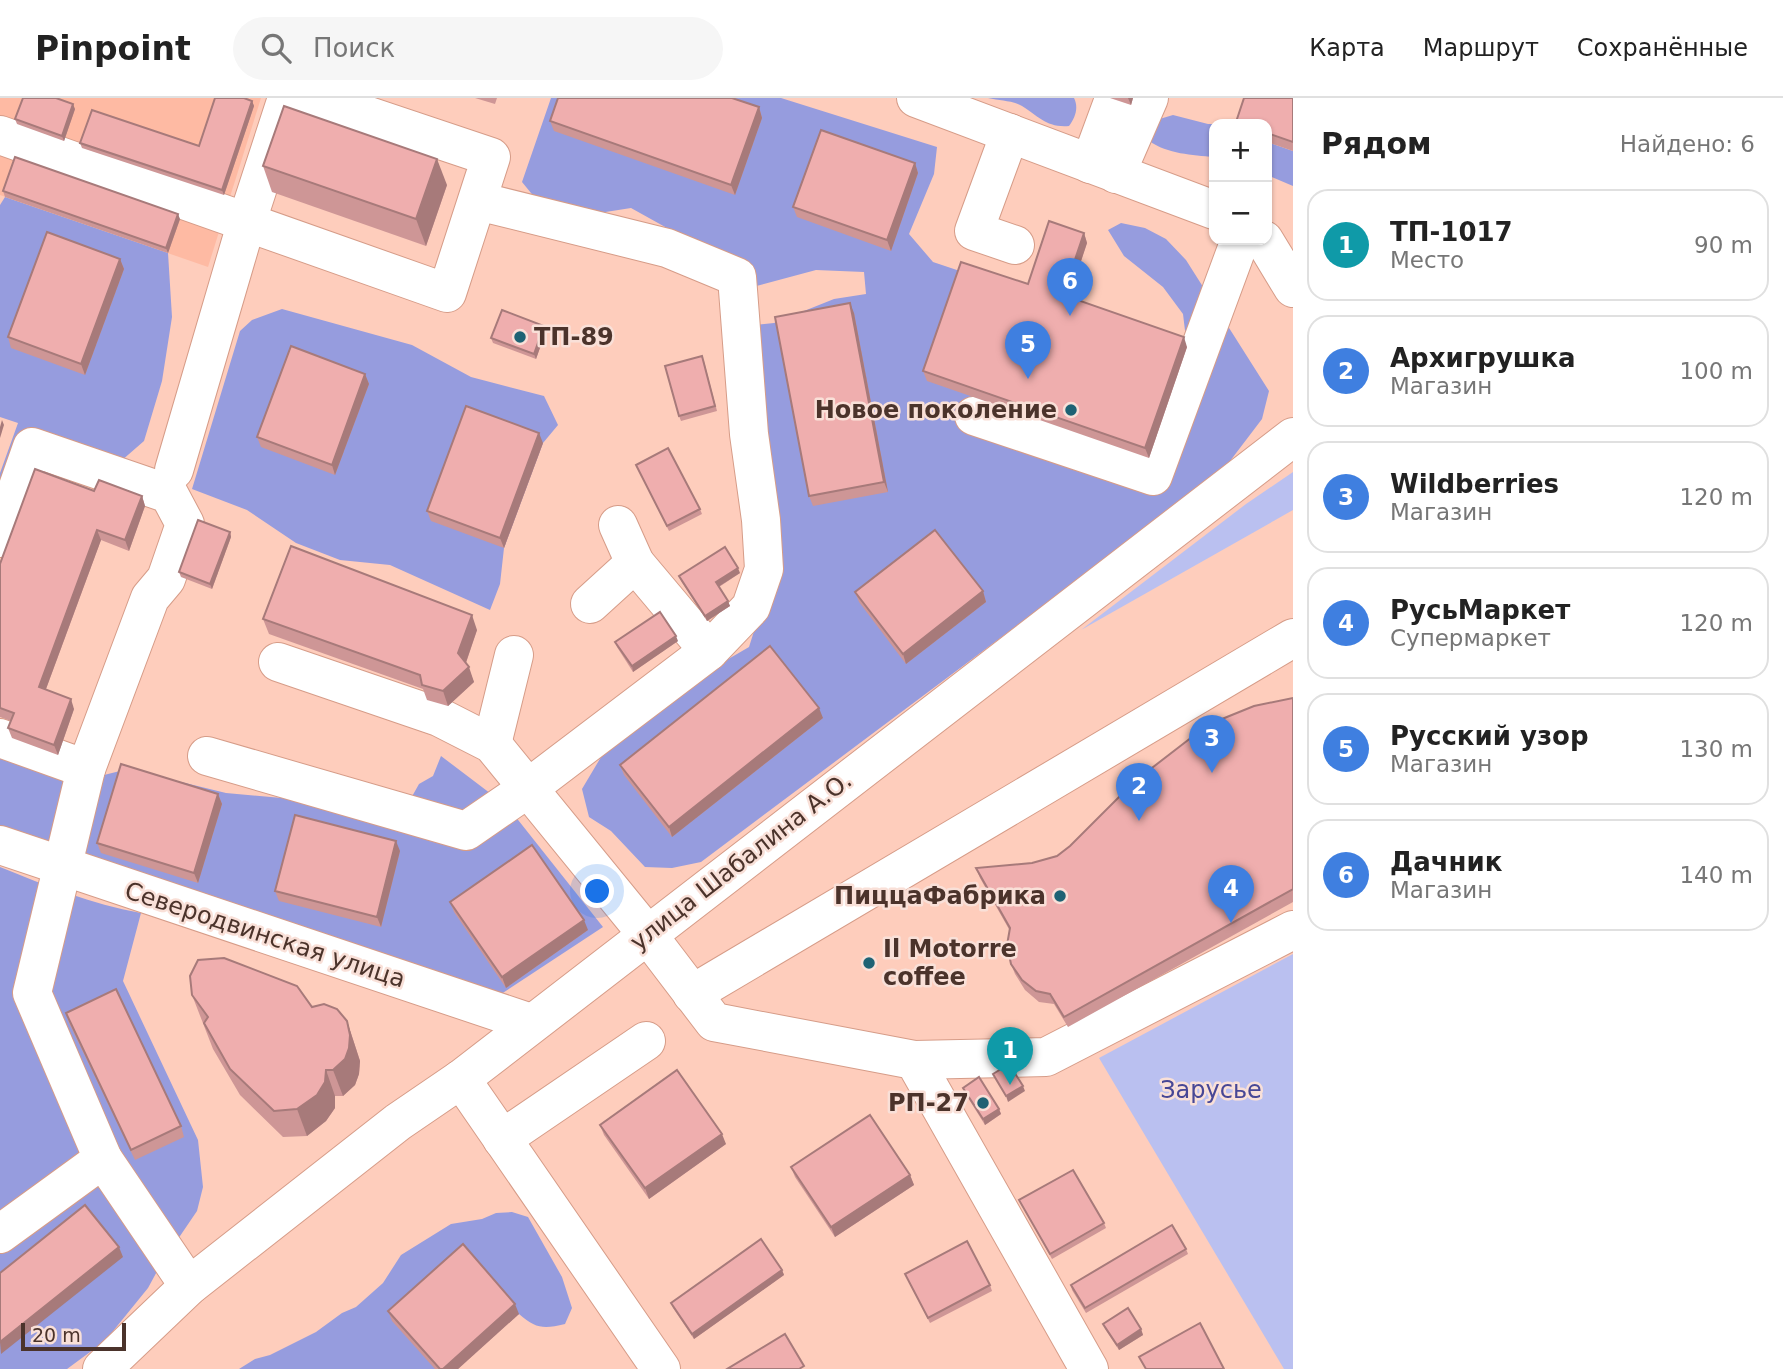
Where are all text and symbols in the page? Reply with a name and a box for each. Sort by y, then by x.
search box [233,17,723,80]
text: Pinpoint [35,29,191,68]
icon: search [257,29,295,67]
text: Поиск [313,33,395,63]
text: Карта [1309,34,1385,62]
text: Маршрут [1423,34,1539,62]
text: Сохранённые [1577,34,1748,62]
map controls [1209,119,1272,245]
button: + [1209,119,1272,182]
text: Рядом [1321,126,1432,161]
text: Найдено: 6 [1620,131,1755,157]
button: − [1209,182,1272,245]
text: ТП-1017 [1390,217,1513,247]
text: 1 [1338,232,1354,258]
text: 90 m [1694,232,1753,258]
text: Место [1390,247,1464,273]
pin: 6 [1047,258,1093,316]
pin: 5 [1005,321,1051,379]
place label: ТП-89 [534,323,614,351]
marker: ТП-89 [512,329,528,345]
text: Архигрушка [1390,343,1576,373]
text: 2 [1338,358,1354,384]
text: 100 m [1679,358,1753,384]
text: Магазин [1390,373,1492,399]
place label: Новое поколение [815,396,1057,424]
marker: Новое поколение [1063,402,1079,418]
text: Wildberries [1390,469,1559,499]
text: 3 [1338,484,1354,510]
text: 120 m [1679,484,1753,510]
text: Магазин [1390,499,1492,525]
text: РусьМаркет [1390,595,1570,625]
text: 4 [1338,610,1354,636]
text: 120 m [1679,610,1753,636]
text: Супермаркет [1390,625,1551,651]
pin: 3 [1189,715,1235,773]
text: Русский узор [1390,721,1589,751]
text: 5 [1338,736,1354,762]
text: 130 m [1679,736,1753,762]
text: Магазин [1390,751,1492,777]
pin: 2 [1116,763,1162,821]
street label: улица Шабалина А.О. [625,766,857,956]
text: Дачник [1390,847,1502,877]
text: 6 [1338,862,1354,888]
text: 140 m [1679,862,1753,888]
pin: 4 [1208,865,1254,923]
your location [580,874,614,908]
street label: Северодвинская улица [121,876,409,994]
text: Магазин [1390,877,1492,903]
place label: ПиццаФабрика [834,882,1046,910]
marker: ПиццаФабрика [1052,888,1068,904]
place label: Il Motorre coffee [883,935,1017,991]
marker: Il Motorre coffee [861,955,877,971]
pin: 1 [987,1027,1033,1085]
park label: Зарусье [1160,1076,1262,1104]
place label: РП-27 [888,1089,969,1117]
marker: РП-27 [975,1095,991,1111]
scale bar [21,1320,126,1352]
text: 20 m [32,1324,81,1346]

